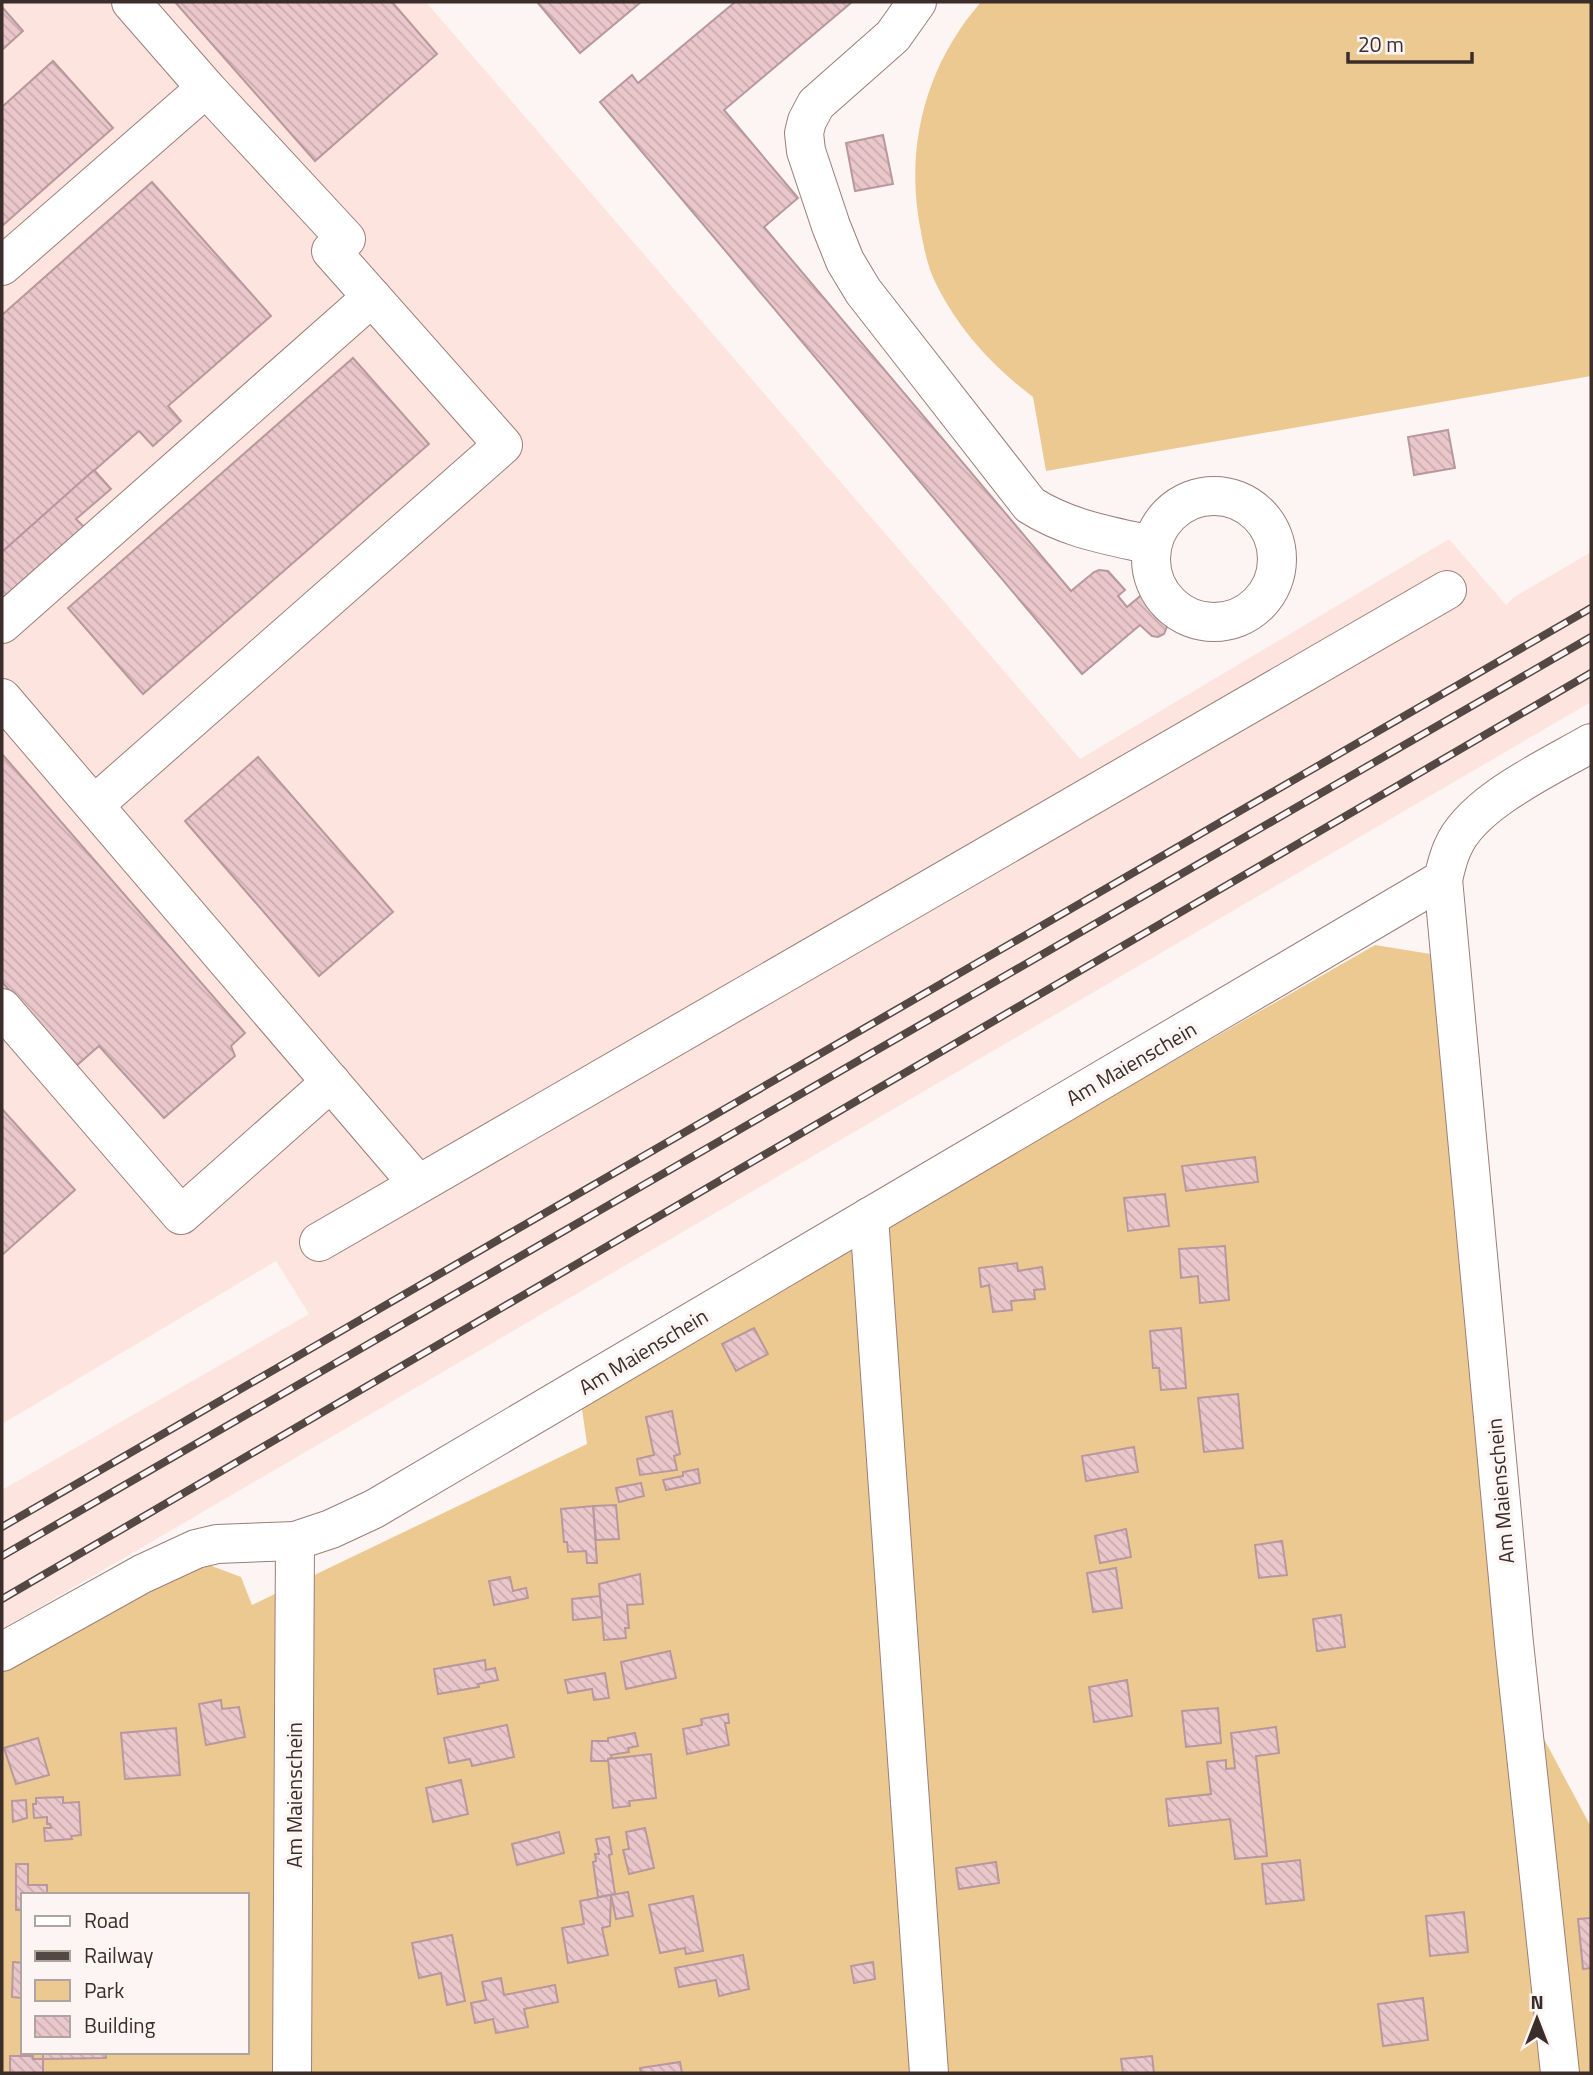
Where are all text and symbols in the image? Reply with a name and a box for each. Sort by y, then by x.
scale bar [1348,21,1472,65]
text: 20 m [1358,28,1404,60]
street label: Am Maienschein [1060,1013,1202,1113]
street label: Am Maienschein [572,1300,714,1402]
street label: Am Maienschein [1478,1417,1522,1565]
street label: Am Maienschein [278,1722,310,1868]
legend [21,1893,248,2054]
text: Road [84,1904,129,1936]
text: Railway [84,1939,153,1971]
text: Park [84,1974,124,2006]
north arrow [1502,1984,1572,2054]
text: N [1530,1987,1544,2016]
text: Building [84,2009,156,2041]

